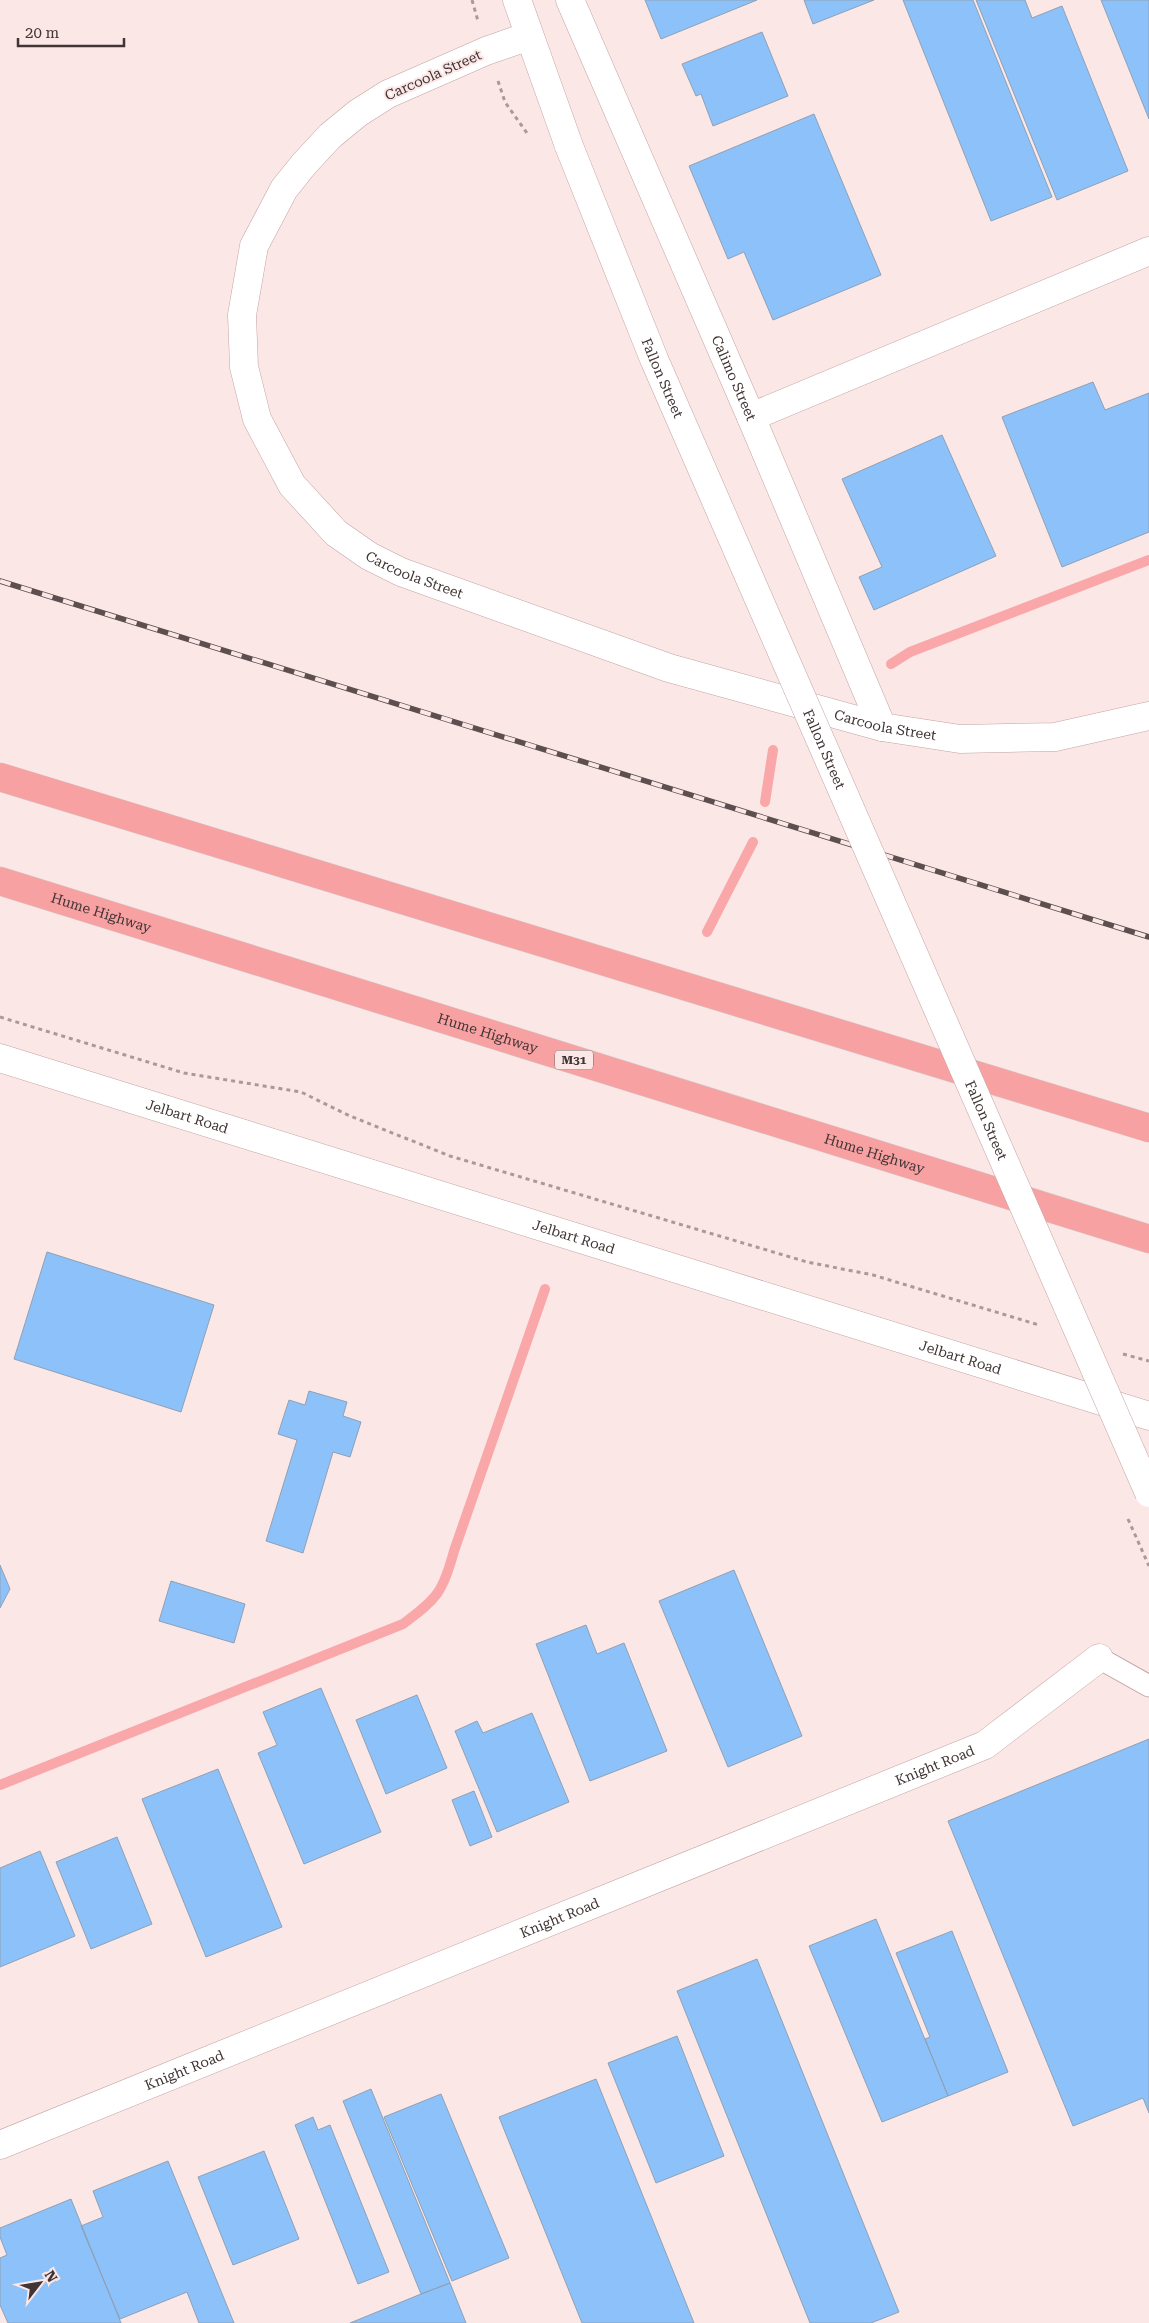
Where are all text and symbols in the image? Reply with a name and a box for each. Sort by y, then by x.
scale bar [18,15,124,47]
text: 20 m [25,24,60,42]
street label: Carcoola Street [382,47,484,103]
street label: Calimo Street [708,333,760,423]
street label: Fallon Street [638,336,687,420]
street label: Carcoola Street [363,548,465,602]
street label: Carcoola Street [833,706,937,743]
street label: Fallon Street [800,707,849,791]
street label: Hume Highway [49,889,154,936]
street label: Hume Highway [436,1010,541,1056]
road number: M31 [555,1050,593,1070]
street label: Fallon Street [962,1078,1011,1163]
street label: Jelbart Road [144,1096,230,1137]
street label: Hume Highway [822,1130,927,1177]
street label: Jelbart Road [531,1216,617,1257]
street label: Jelbart Road [917,1337,1004,1378]
street label: Knight Road [893,1742,977,1789]
street label: Knight Road [518,1895,602,1941]
street label: Knight Road [142,2047,226,2093]
north arrow [15,2258,65,2308]
text: N [42,2268,61,2285]

